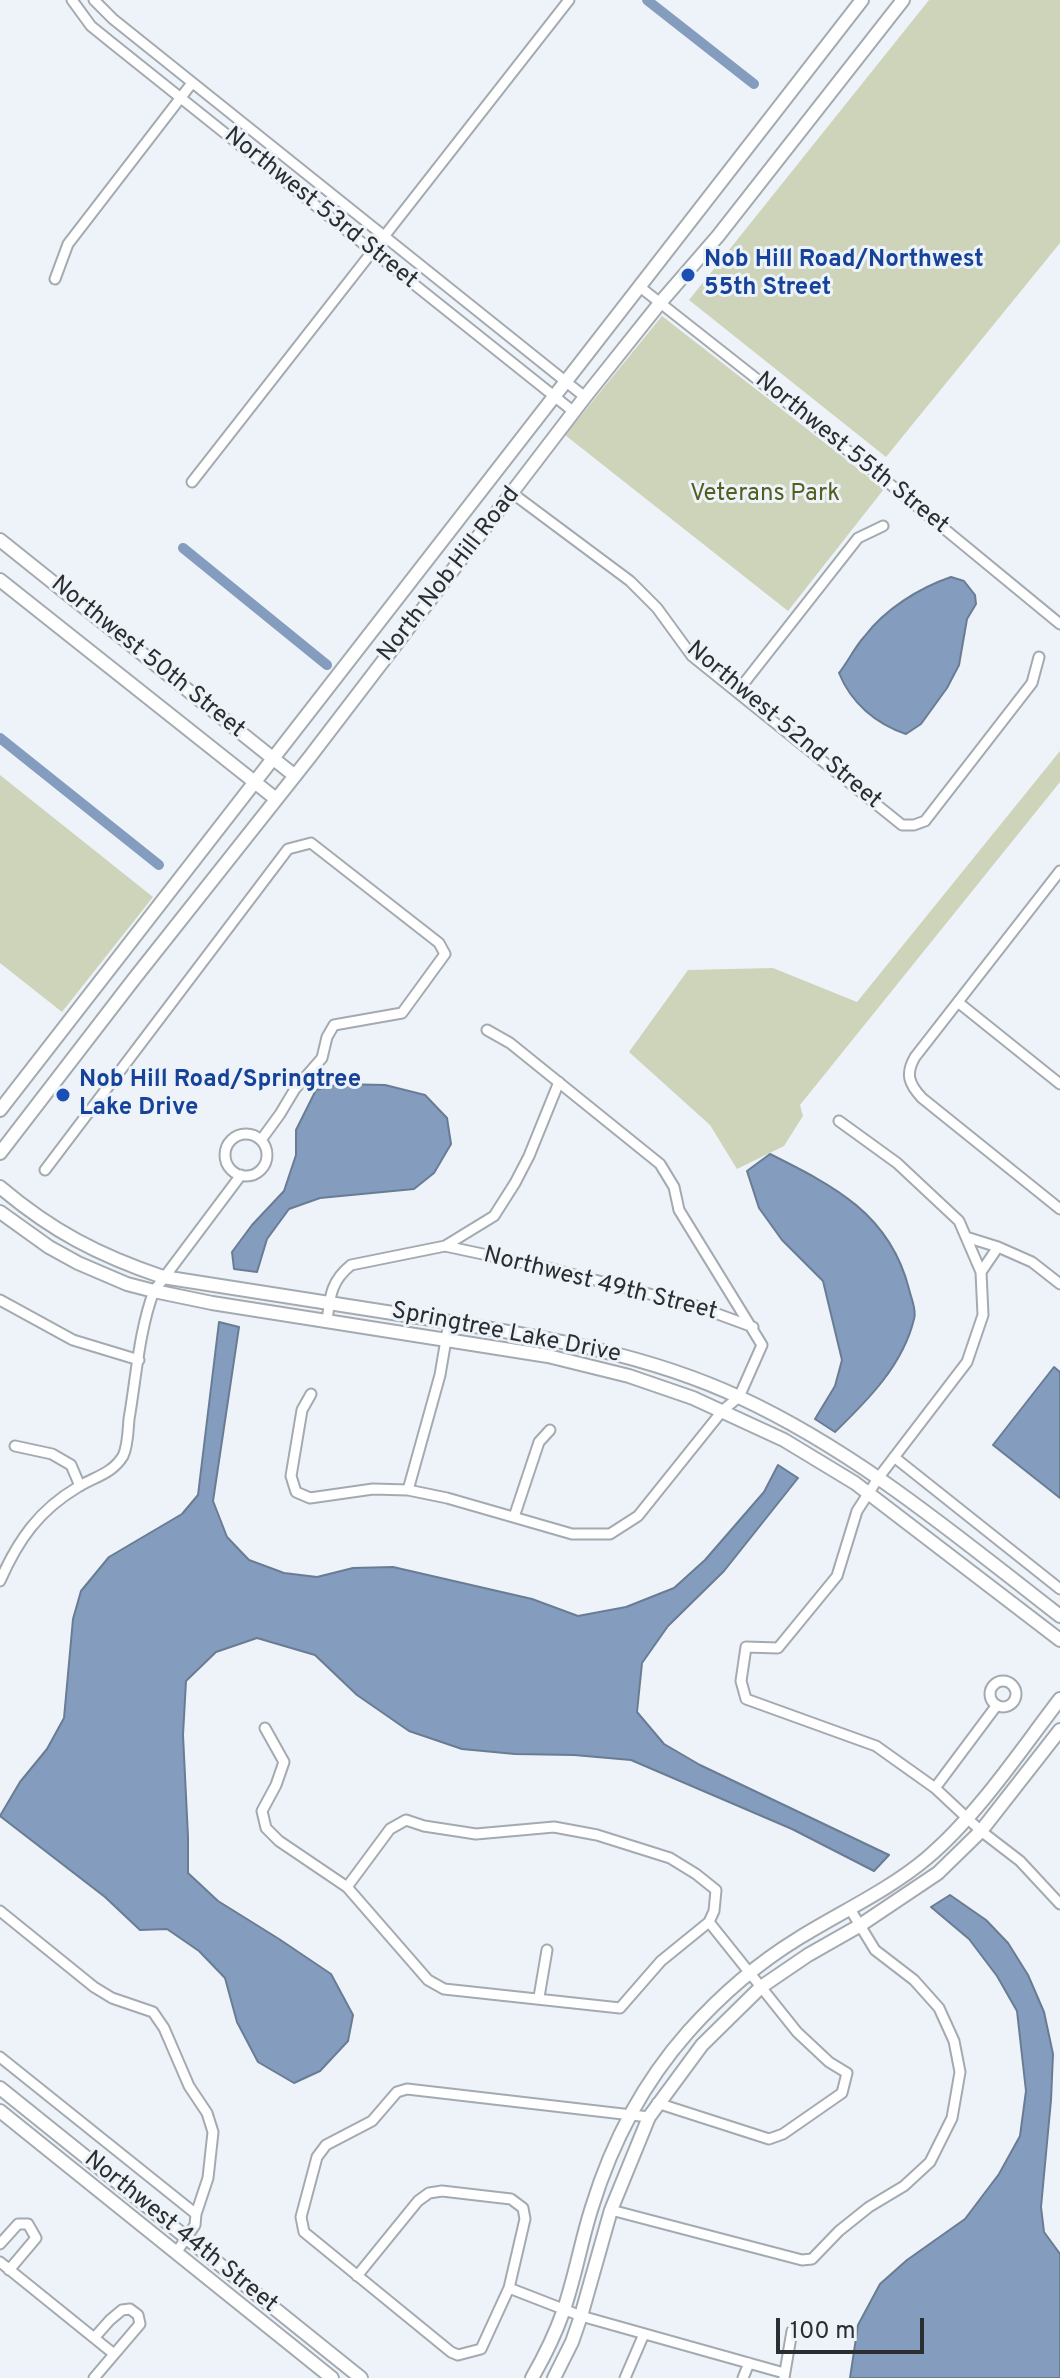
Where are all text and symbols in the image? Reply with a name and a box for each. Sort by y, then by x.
street label: Northwest 53rd Street [217,122,423,296]
place label: Nob Hill Road/Northwest 55th Street [704,247,984,303]
marker: Nob Hill Road/Northwest 55th Street [679,266,697,284]
street label: Northwest 55th Street [748,367,954,541]
park label: Veterans Park [690,481,840,509]
street label: North Nob Hill Road [373,482,527,668]
street label: Northwest 50th Street [44,571,250,745]
street label: Northwest 52nd Street [680,636,886,816]
place label: Nob Hill Road/Springtree Lake Drive [79,1067,361,1123]
marker: Nob Hill Road/Springtree Lake Drive [54,1086,72,1104]
street label: Northwest 49th Street [480,1242,720,1328]
street label: Springtree Lake Drive [389,1298,623,1370]
street label: Northwest 44th Street [77,2146,283,2320]
scale bar [780,2302,928,2352]
text: 100 m [790,2317,856,2347]

